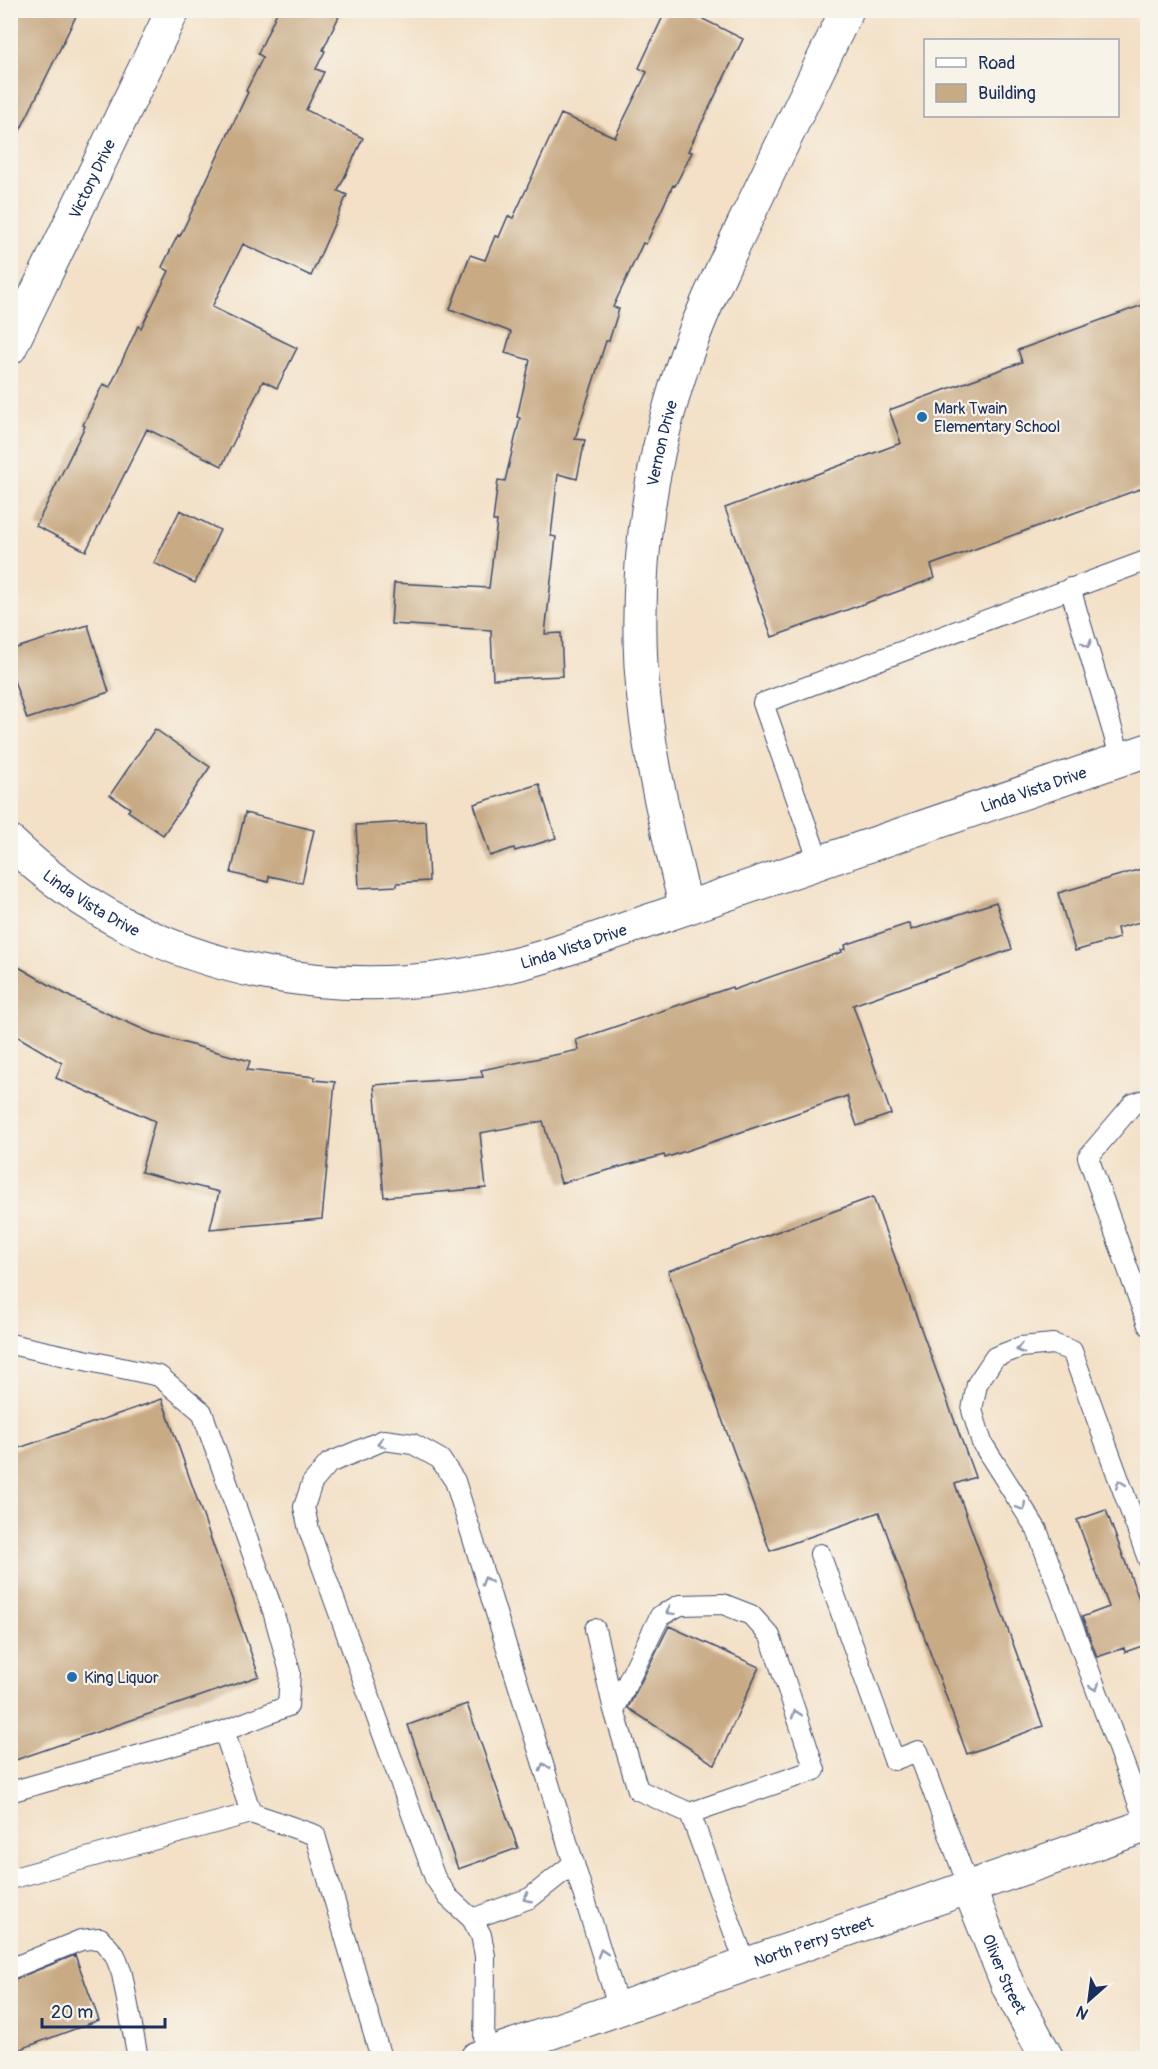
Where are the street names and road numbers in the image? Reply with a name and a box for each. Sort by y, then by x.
street label: Victory Drive [65,136,120,222]
street label: Vernon Drive [643,398,682,488]
street label: Linda Vista Drive [978,763,1089,818]
street label: Linda Vista Drive [38,866,143,941]
street label: Linda Vista Drive [518,920,630,974]
street label: North Perry Street [752,1912,876,1972]
street label: Oliver Street [978,1932,1030,2018]

